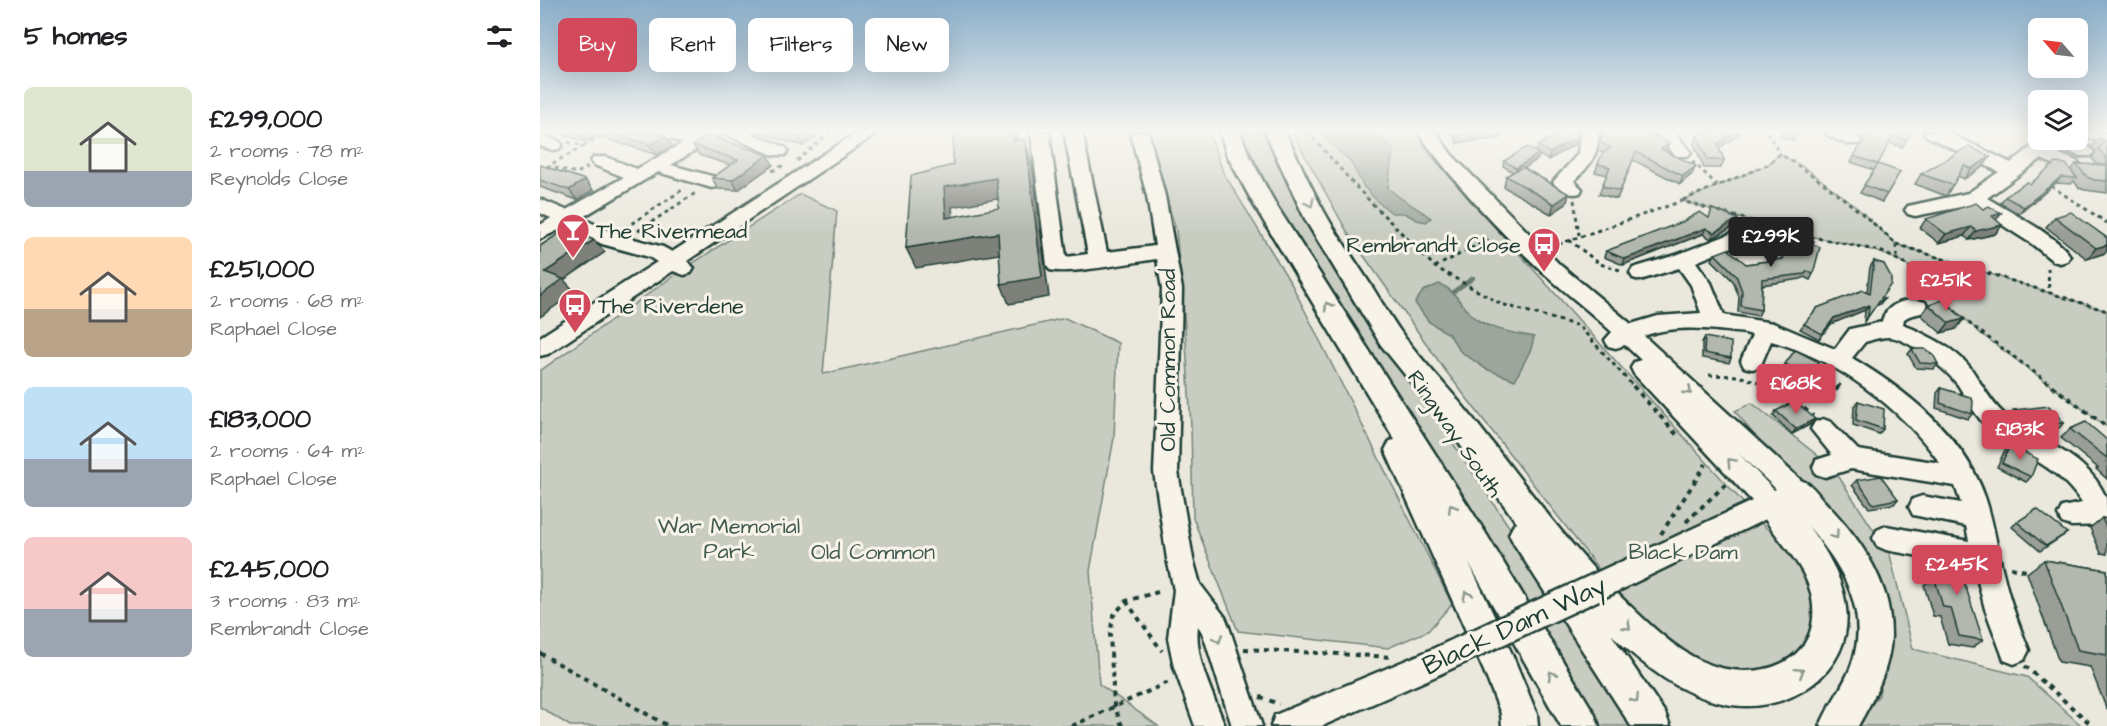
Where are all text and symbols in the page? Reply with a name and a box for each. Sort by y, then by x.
text: 5 homes [24,18,128,54]
chip: Buy [558,18,637,72]
chip: Rent [649,18,736,72]
chip: Filters [748,18,853,72]
chip: New [865,18,949,72]
north arrow [2028,18,2088,78]
map controls [2028,18,2088,150]
icon: filters [483,20,516,53]
button: layers [2028,90,2088,150]
text: £299,000 [210,101,322,137]
icon: home [72,111,144,183]
text: 2 rooms · 78 m² [210,137,364,165]
text: Reynolds Close [210,165,348,193]
one-way arrow [1303,197,1314,208]
bar icon: The Rivermead [555,212,591,259]
place label: The Rivermead [596,216,747,247]
pin: £299K [1729,217,1813,268]
text: £299K [1742,222,1800,250]
bus stop icon: Rembrandt Close [1526,226,1562,273]
place label: Rembrandt Close [1346,230,1521,261]
text: £251,000 [210,251,314,287]
icon: home [72,261,144,333]
pin: £251K [1904,261,1988,312]
text: £251K [1920,266,1972,294]
street label: Old Common Road [1153,268,1184,452]
text: 2 rooms · 68 m² [210,287,364,315]
bus stop icon: The Riverdene [557,287,593,334]
place label: The Riverdene [598,291,744,322]
one-way arrow [1324,302,1335,313]
text: Raphael Close [210,315,337,343]
street label: Ringway South [1399,364,1510,504]
pin: £168K [1754,364,1838,415]
text: £168K [1771,369,1821,397]
one-way arrow [1680,383,1691,394]
text: £183,000 [210,401,311,437]
pin: £183K [1978,410,2062,461]
icon: home [72,411,144,483]
text: £183K [1996,415,2044,443]
text: 2 rooms · 64 m² [210,437,365,465]
one-way arrow [1727,458,1738,468]
text: Raphael Close [210,465,337,493]
one-way arrow [1448,504,1460,514]
park label: War Memorial Park [658,511,800,567]
one-way arrow [1828,529,1839,540]
park label: Old Common [811,537,935,568]
park label: Black Dam [1628,537,1738,568]
pin: £245K [1915,545,1999,596]
text: £245K [1926,550,1988,578]
text: £245,000 [210,551,329,587]
icon: home [72,561,144,633]
street label: Black Dam Way [1416,567,1613,686]
text: 3 rooms · 83 m² [210,587,360,615]
one-way arrow [1462,590,1474,601]
text: Rembrandt Close [210,615,369,643]
one-way arrow [1621,619,1631,630]
one-way arrow [1211,633,1224,644]
one-way arrow [1794,667,1804,679]
one-way arrow [1548,671,1560,681]
one-way arrow [1627,693,1638,704]

